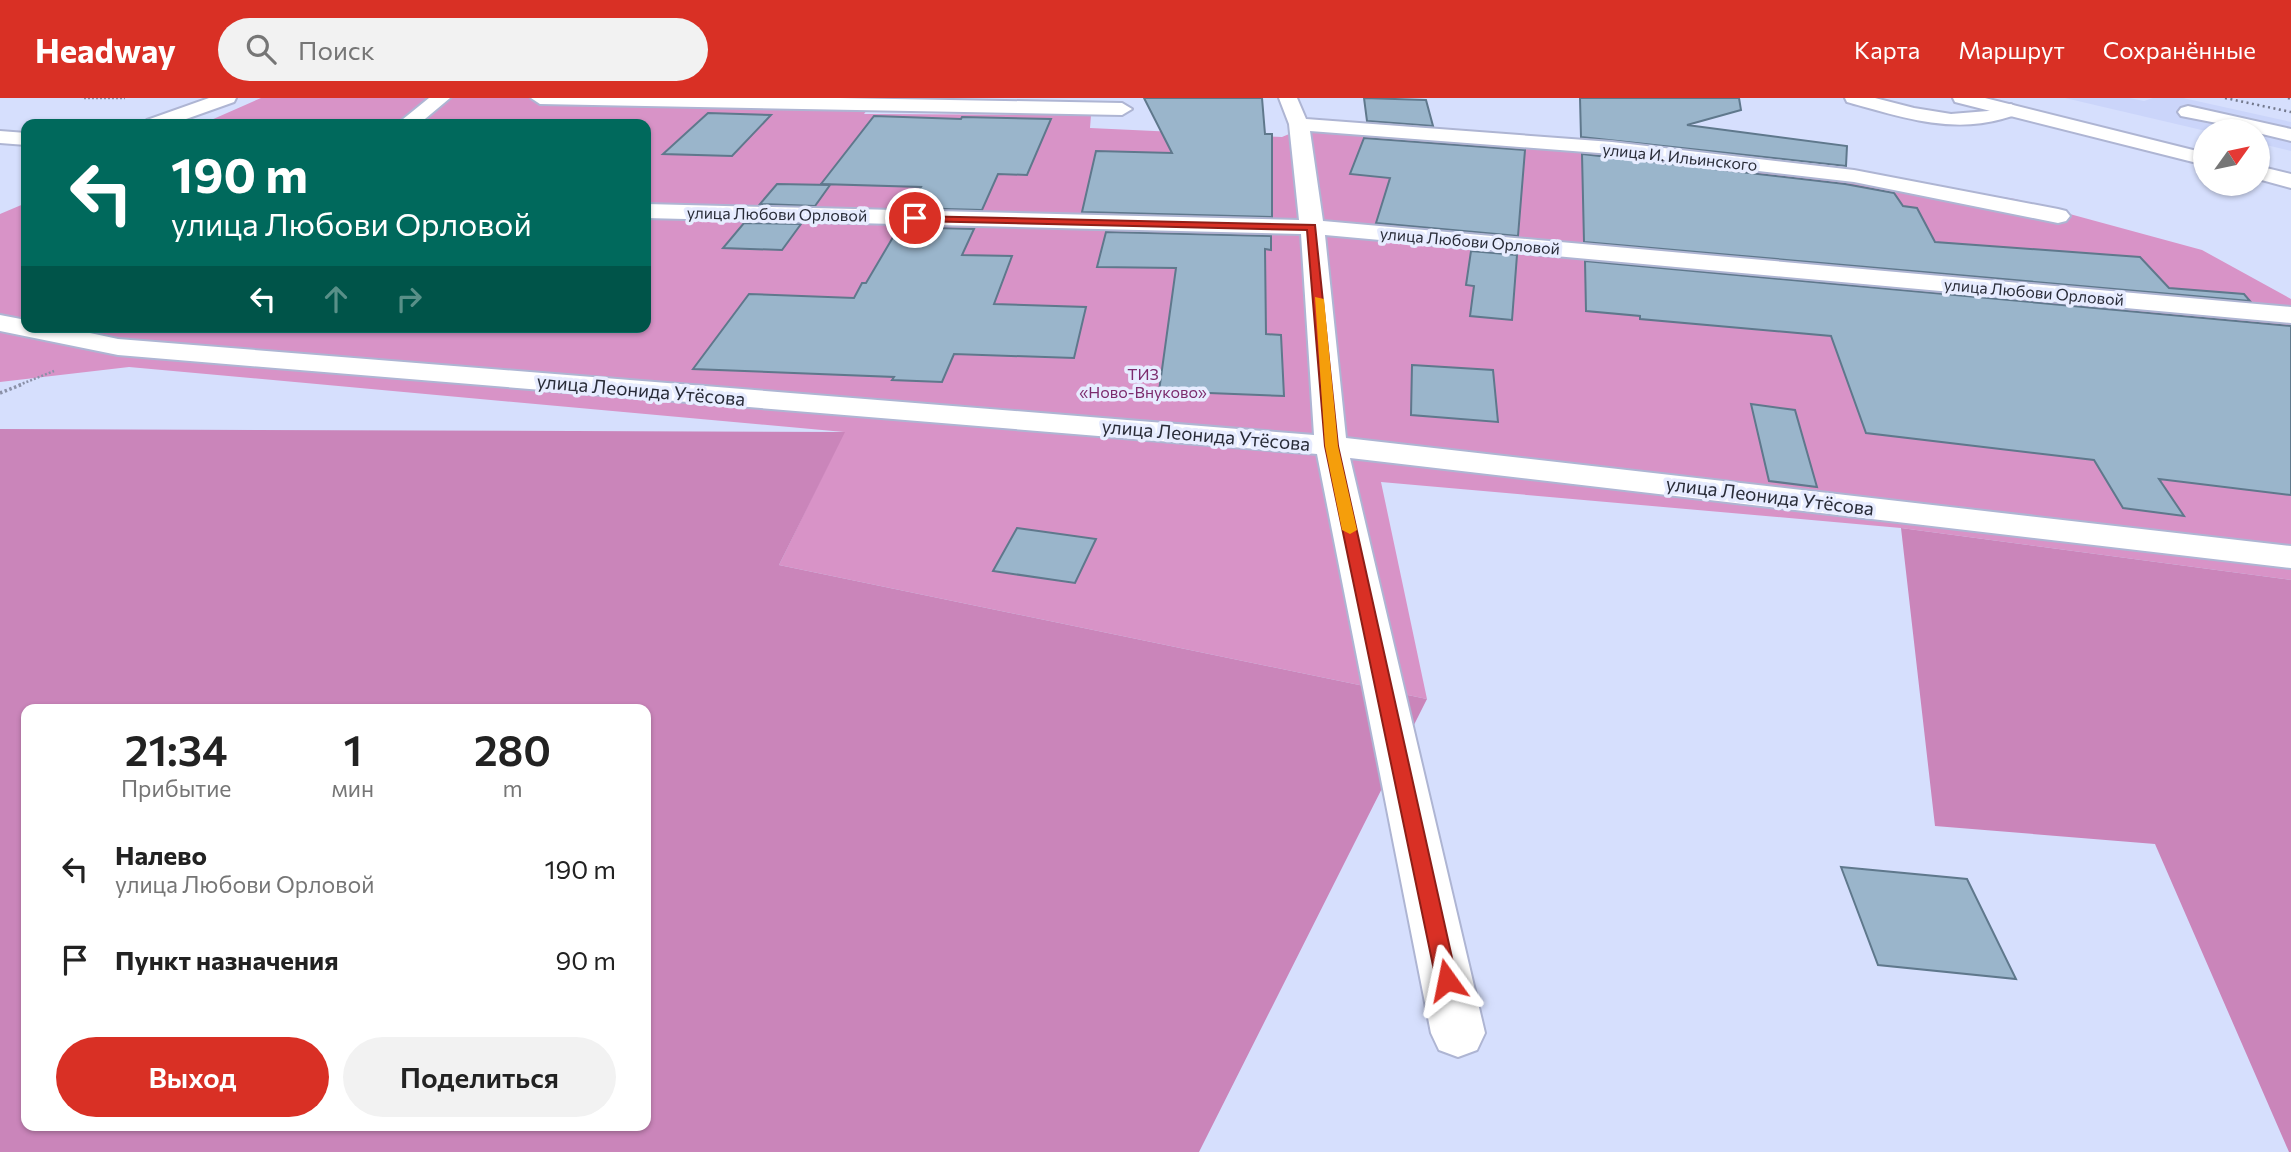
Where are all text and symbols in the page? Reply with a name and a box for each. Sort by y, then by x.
search box [218,18,708,81]
text: Headway [35,29,176,70]
icon: search [242,30,280,68]
text: Поиск [298,34,375,65]
text: Карта [1854,35,1920,64]
text: Маршрут [1958,35,2065,64]
text: Сохранённые [2103,35,2256,64]
north arrow [2193,119,2270,196]
map controls [2193,119,2270,196]
street label: улица И. Ильинского [1602,139,1758,174]
text: 190 m [171,143,308,203]
icon: left [56,147,147,238]
pin [885,188,945,248]
icon: arrive [896,199,934,237]
street label: улица Любови Орловой [687,202,867,225]
text: улица Любови Орловой [171,203,532,243]
street label: улица Любови Орловой [1379,223,1561,258]
street label: улица Любови Орловой [1943,274,2125,309]
icon: left [244,280,282,318]
icon: ahead [317,280,355,318]
icon: right [390,280,428,318]
park label: ТИЗ «Ново-Внуково» [1079,364,1207,401]
street label: улица Леонида Утёсова [536,369,746,410]
street label: улица Леонида Утёсова [1101,414,1311,455]
street label: улица Леонида Утёсова [1665,471,1875,520]
text: 21:34 [125,723,228,775]
text: 1 [343,723,362,775]
text: 280 [474,723,551,775]
text: Прибытие [121,774,231,802]
text: мин [331,774,374,802]
text: m [502,774,523,802]
text: Налево [115,839,207,870]
icon: left [56,850,94,888]
text: 190 m [544,853,616,884]
text: улица Любови Орловой [115,870,374,898]
icon: arrive [56,941,94,979]
position arrow [1410,943,1484,1017]
text: Пункт назначения [115,944,339,975]
text: 90 m [556,944,616,975]
button: Выход [56,1037,329,1117]
button: Поделиться [343,1037,616,1117]

